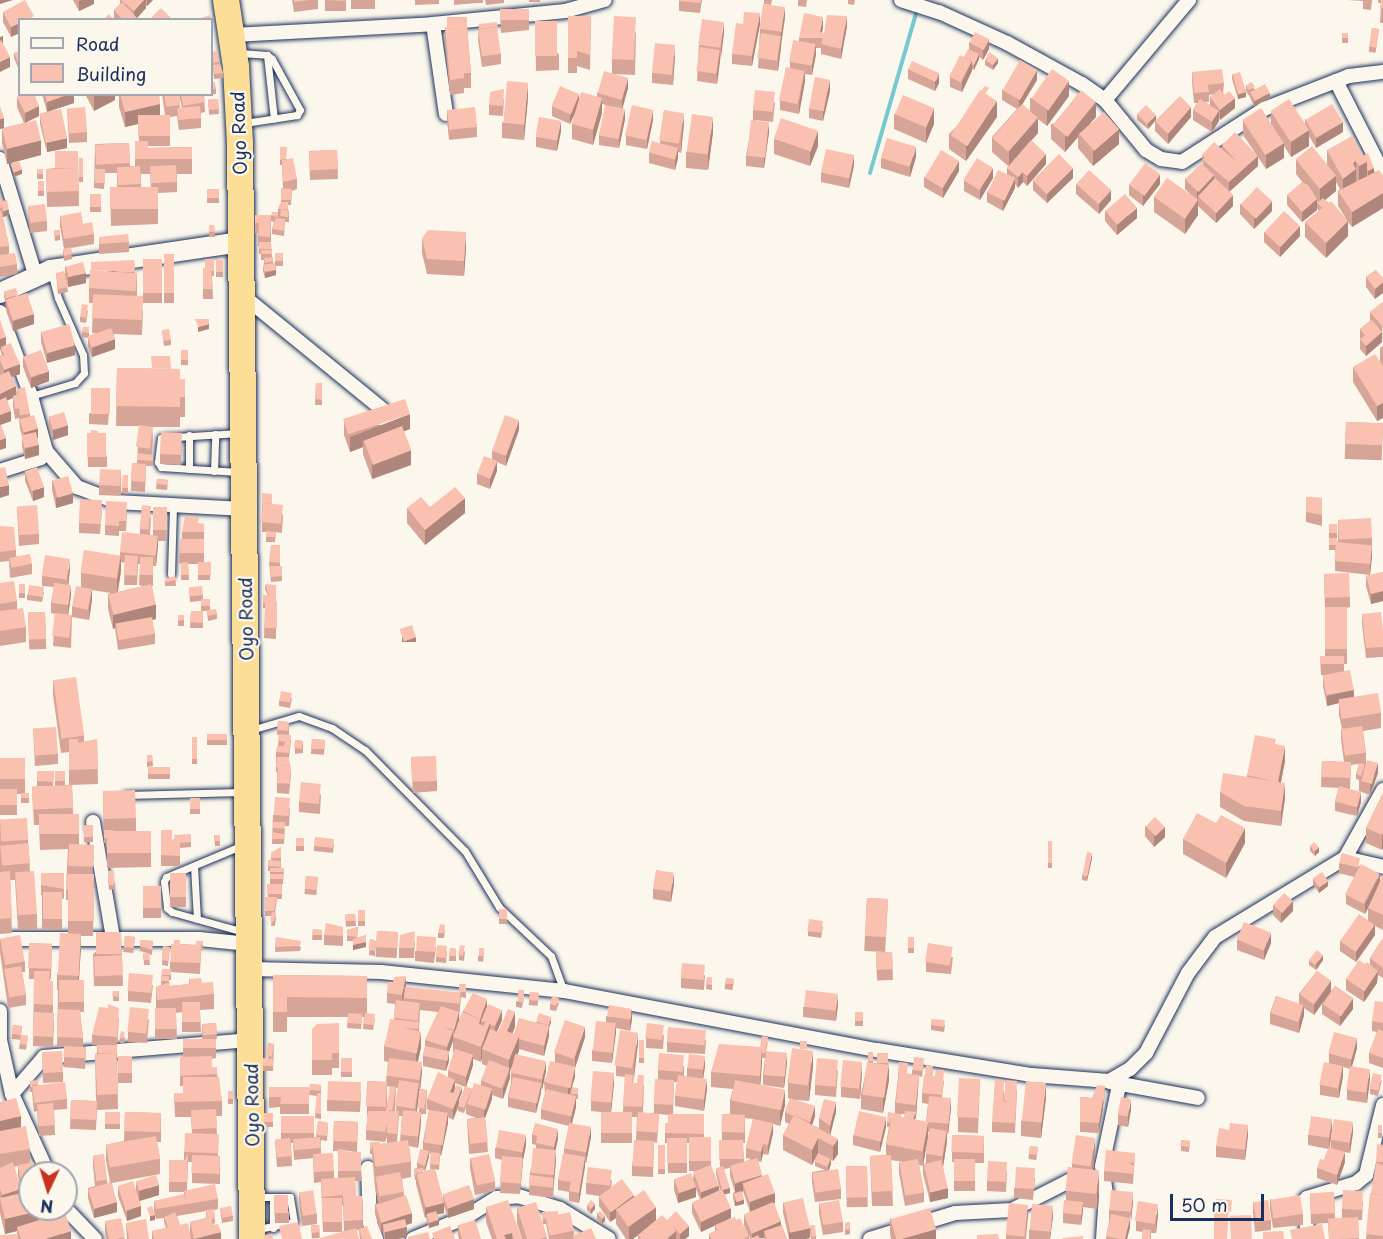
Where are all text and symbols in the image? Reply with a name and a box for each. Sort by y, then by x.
legend [18,18,213,96]
text: Road [76,30,120,57]
text: Building [76,60,146,87]
street label: Oyo Road [227,90,251,176]
street label: Oyo Road [234,577,258,661]
street label: Oyo Road [240,1063,264,1147]
north arrow [18,1161,78,1221]
scale bar [1173,1182,1268,1220]
text: 50 m [1181,1191,1228,1218]
text: N [40,1195,54,1219]

